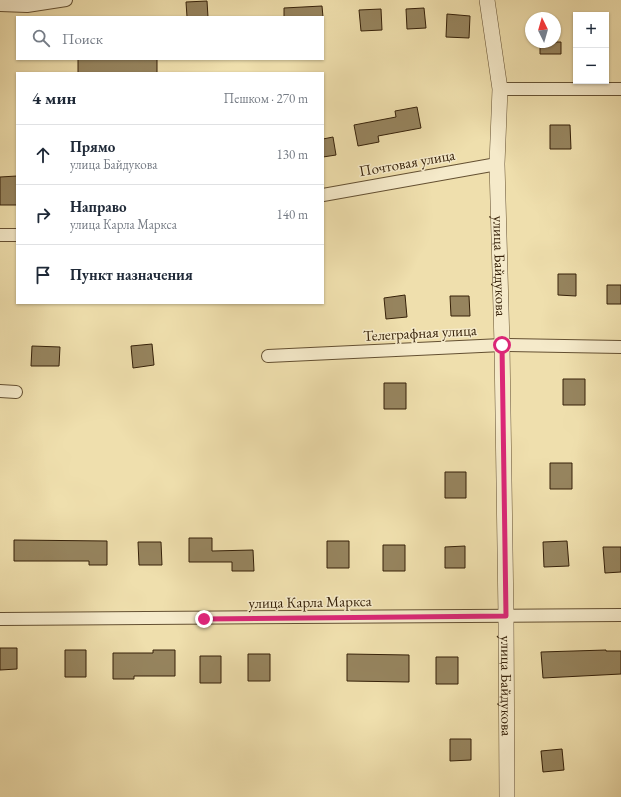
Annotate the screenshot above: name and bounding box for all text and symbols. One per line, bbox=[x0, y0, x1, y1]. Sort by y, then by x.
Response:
north arrow bbox=[525, 12, 561, 48]
map controls bbox=[573, 12, 609, 84]
button: + bbox=[573, 12, 609, 48]
search box bbox=[16, 16, 324, 60]
icon: search bbox=[30, 27, 52, 49]
text: Поиск bbox=[62, 29, 103, 48]
button: − bbox=[573, 48, 609, 84]
text: 4 мин bbox=[32, 87, 76, 109]
text: Пешком · 270 m bbox=[224, 90, 308, 107]
text: Прямо bbox=[70, 137, 115, 156]
icon: ahead bbox=[32, 144, 54, 166]
street label: Почтовая улица bbox=[357, 145, 456, 180]
text: 130 m bbox=[277, 146, 308, 163]
text: улица Байдукова bbox=[70, 156, 157, 173]
text: Направо bbox=[70, 197, 127, 216]
icon: right bbox=[32, 204, 54, 226]
text: 140 m bbox=[277, 206, 308, 223]
street label: улица Байдукова bbox=[489, 215, 511, 317]
text: улица Карла Маркса bbox=[70, 216, 177, 233]
icon: arrive bbox=[32, 264, 54, 286]
text: Пункт назначения bbox=[70, 265, 193, 284]
street label: Телеграфная улица bbox=[363, 320, 477, 345]
route start bbox=[493, 336, 511, 354]
street label: улица Карла Маркса bbox=[248, 591, 372, 612]
route end bbox=[195, 610, 213, 628]
street label: улица Байдукова bbox=[497, 635, 517, 736]

